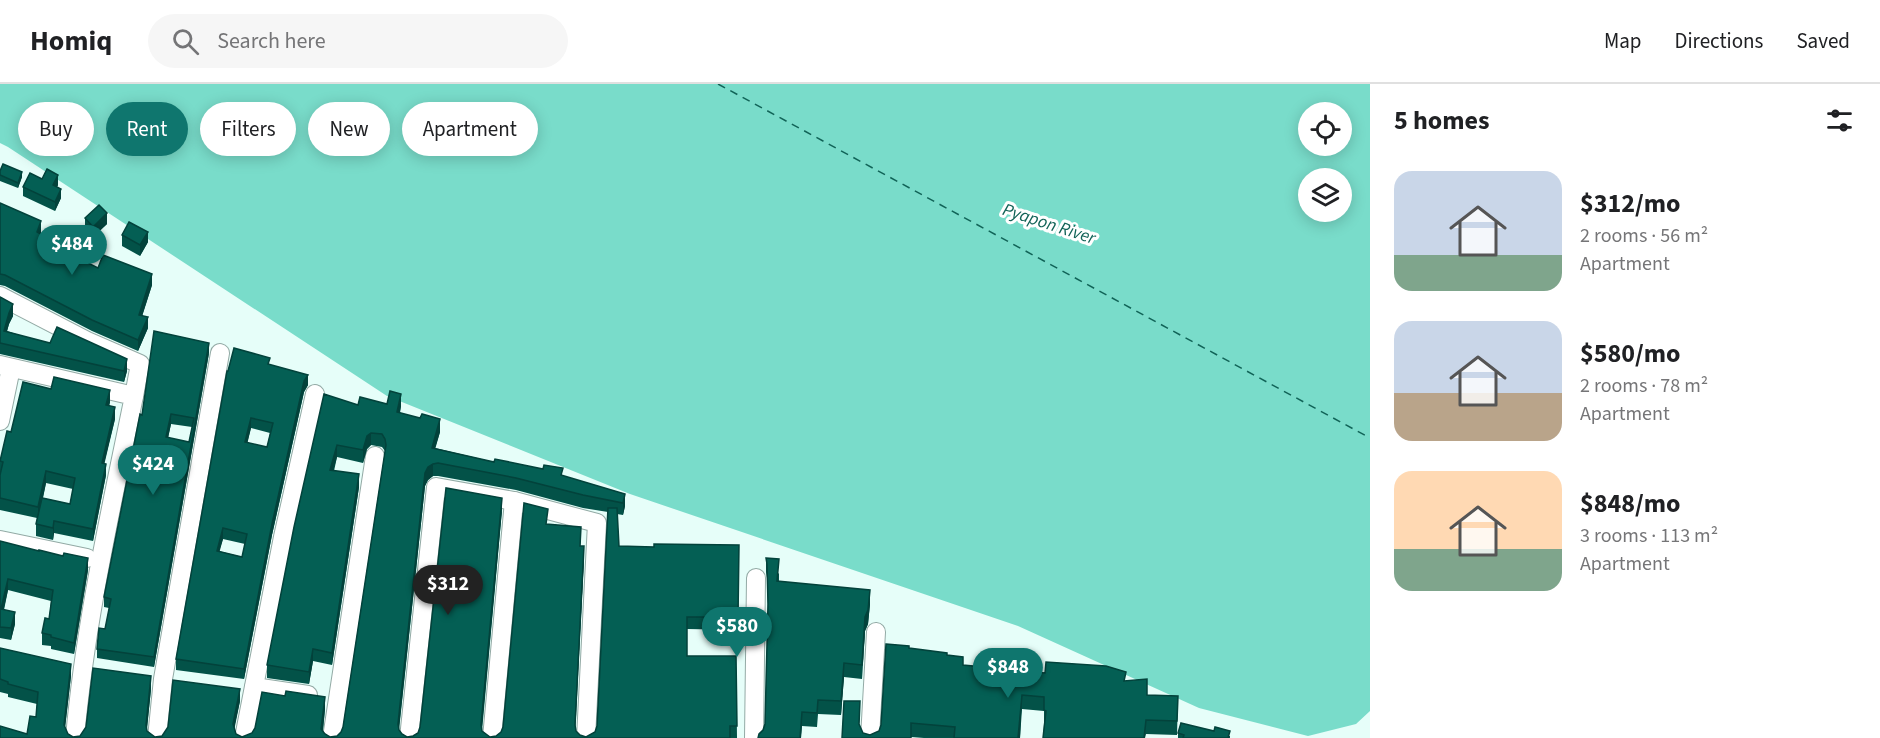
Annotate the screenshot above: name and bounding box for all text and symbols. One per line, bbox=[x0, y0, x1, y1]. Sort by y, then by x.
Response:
search box bbox=[148, 14, 568, 68]
text: Homiq bbox=[30, 21, 112, 61]
icon: search bbox=[169, 25, 202, 58]
text: Search here bbox=[217, 25, 326, 57]
text: Map bbox=[1604, 26, 1642, 56]
text: Directions bbox=[1675, 26, 1763, 56]
text: Saved bbox=[1796, 26, 1850, 56]
chip: Buy bbox=[18, 102, 94, 156]
chip: Rent bbox=[106, 102, 188, 156]
chip: Filters bbox=[200, 102, 296, 156]
chip: New bbox=[308, 102, 390, 156]
chip: Apartment bbox=[402, 102, 538, 156]
map controls bbox=[1298, 102, 1352, 222]
button: locate bbox=[1298, 102, 1352, 156]
text: 5 homes bbox=[1394, 102, 1489, 139]
icon: filters bbox=[1823, 104, 1856, 137]
button: layers bbox=[1298, 168, 1352, 222]
text: $312/mo bbox=[1580, 185, 1680, 222]
icon: home bbox=[1442, 195, 1514, 267]
water label: Pyapon River bbox=[999, 197, 1100, 251]
text: 2 rooms · 56 m² bbox=[1580, 222, 1708, 250]
pin: $484 bbox=[36, 225, 108, 276]
text: $484 bbox=[51, 230, 93, 258]
text: Apartment bbox=[1580, 250, 1670, 278]
text: $580/mo bbox=[1580, 335, 1680, 372]
icon: home bbox=[1442, 345, 1514, 417]
text: 2 rooms · 78 m² bbox=[1580, 372, 1708, 400]
text: Apartment bbox=[1580, 400, 1670, 428]
pin: $424 bbox=[117, 445, 189, 496]
text: $424 bbox=[132, 450, 174, 478]
text: $848/mo bbox=[1580, 485, 1680, 522]
icon: home bbox=[1442, 495, 1514, 567]
text: 3 rooms · 113 m² bbox=[1580, 522, 1718, 550]
text: Apartment bbox=[1580, 550, 1670, 578]
pin: $312 bbox=[412, 565, 484, 616]
text: $312 bbox=[427, 570, 469, 598]
pin: $580 bbox=[701, 607, 773, 658]
text: $580 bbox=[716, 612, 758, 640]
pin: $848 bbox=[972, 648, 1044, 699]
text: $848 bbox=[987, 653, 1029, 681]

